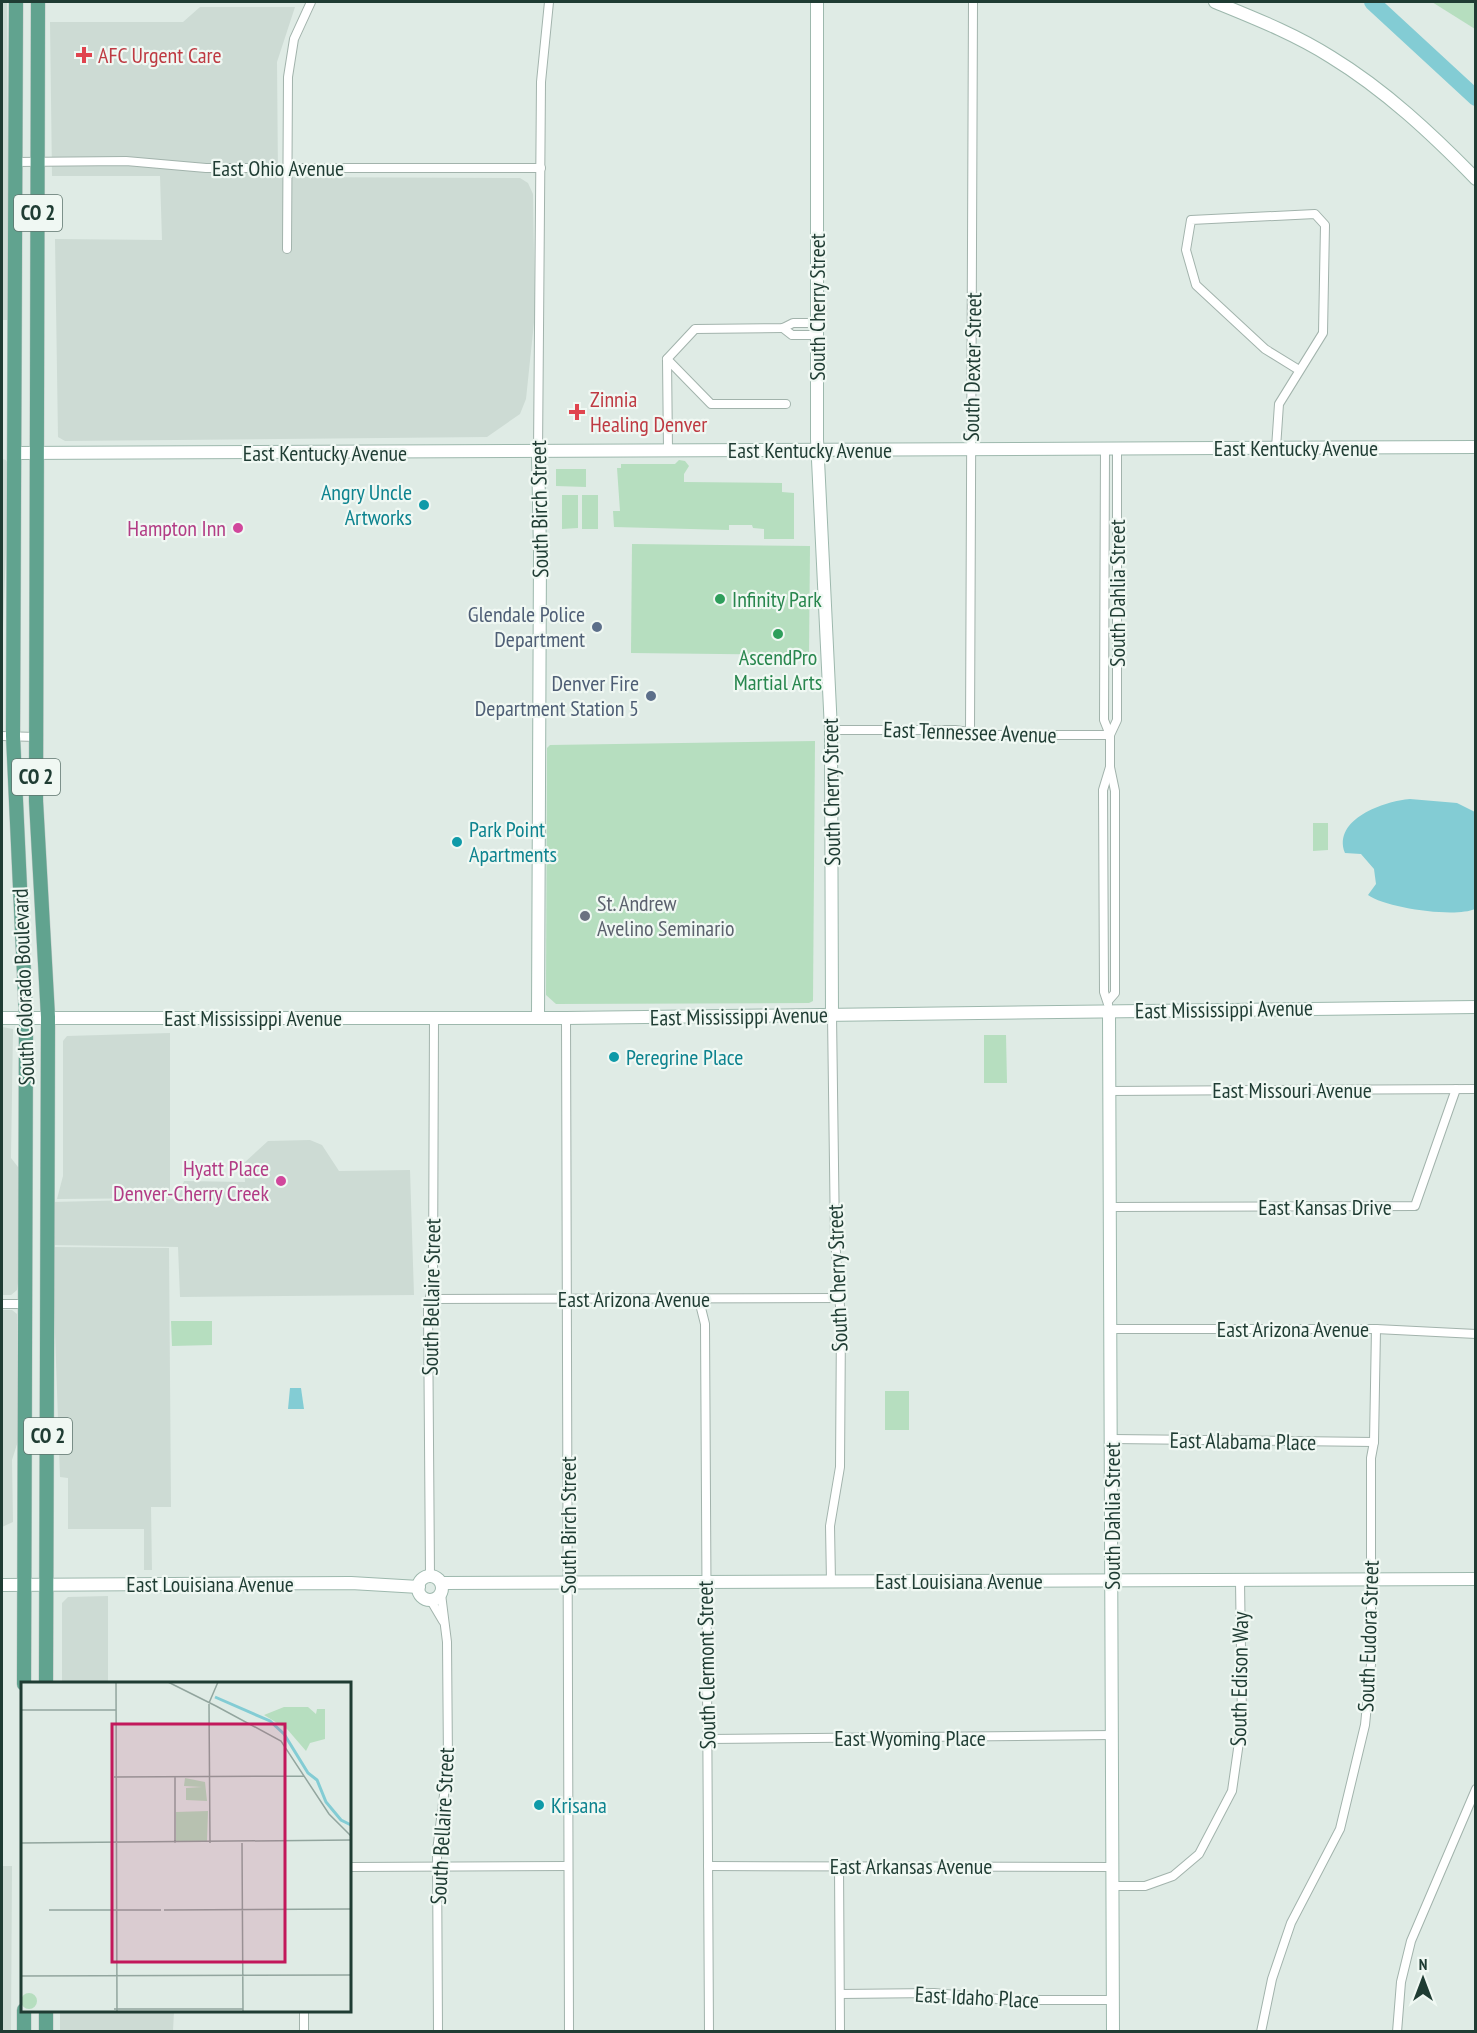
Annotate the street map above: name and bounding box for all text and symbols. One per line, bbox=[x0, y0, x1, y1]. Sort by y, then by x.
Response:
place label: AFC Urgent Care bbox=[98, 41, 222, 69]
marker: AFC Urgent Care bbox=[75, 46, 93, 64]
street label: East Ohio Avenue bbox=[212, 154, 344, 182]
road number: CO 2 bbox=[14, 195, 62, 231]
street label: South Cherry Street bbox=[803, 233, 831, 381]
street label: South Dexter Street bbox=[957, 292, 987, 442]
place label: Zinnia Healing Denver bbox=[590, 385, 707, 438]
marker: Zinnia Healing Denver bbox=[568, 403, 586, 421]
street label: East Kentucky Avenue bbox=[1214, 434, 1378, 462]
street label: East Kentucky Avenue bbox=[728, 436, 892, 464]
street label: East Kentucky Avenue bbox=[243, 439, 407, 467]
street label: South Birch Street bbox=[524, 440, 554, 578]
place label: Angry Uncle Artworks bbox=[321, 478, 412, 531]
marker: Angry Uncle Artworks bbox=[417, 498, 431, 512]
place label: Hampton Inn bbox=[127, 514, 226, 542]
street label: South Dahlia Street bbox=[1103, 519, 1131, 667]
marker: Hampton Inn bbox=[231, 521, 245, 535]
place label: Infinity Park bbox=[732, 585, 822, 613]
marker: Infinity Park bbox=[713, 592, 727, 606]
place label: Glendale Police Department bbox=[468, 600, 585, 653]
marker: Glendale Police Department bbox=[590, 620, 604, 634]
marker: AscendPro Martial Arts bbox=[771, 627, 785, 641]
place label: AscendPro Martial Arts bbox=[734, 643, 822, 696]
place label: Denver Fire Department Station 5 bbox=[475, 669, 639, 722]
marker: Denver Fire Department Station 5 bbox=[644, 689, 658, 703]
street label: East Tennessee Avenue bbox=[883, 715, 1057, 749]
street label: South Cherry Street bbox=[816, 718, 846, 866]
road number: CO 2 bbox=[12, 759, 60, 795]
place label: Park Point Apartments bbox=[469, 815, 557, 868]
marker: Park Point Apartments bbox=[450, 835, 464, 849]
street label: South Colorado Boulevard bbox=[6, 888, 40, 1086]
place label: St. Andrew Avelino Seminario bbox=[597, 889, 734, 942]
marker: St. Andrew Avelino Seminario bbox=[578, 909, 592, 923]
street label: East Mississippi Avenue bbox=[1135, 993, 1313, 1025]
street label: East Mississippi Avenue bbox=[650, 1000, 828, 1032]
street label: East Mississippi Avenue bbox=[164, 1004, 342, 1032]
place label: Peregrine Place bbox=[626, 1043, 743, 1071]
marker: Peregrine Place bbox=[607, 1050, 621, 1064]
street label: East Missouri Avenue bbox=[1212, 1076, 1372, 1104]
place label: Hyatt Place Denver-Cherry Creek bbox=[113, 1154, 269, 1207]
marker: Hyatt Place Denver-Cherry Creek bbox=[274, 1174, 288, 1188]
street label: East Kansas Drive bbox=[1258, 1193, 1392, 1221]
street label: South Cherry Street bbox=[820, 1204, 854, 1352]
street label: South Bellaire Street bbox=[416, 1218, 446, 1376]
street label: East Arizona Avenue bbox=[558, 1285, 710, 1313]
street label: East Arizona Avenue bbox=[1217, 1315, 1369, 1343]
road number: CO 2 bbox=[24, 1418, 72, 1454]
street label: East Alabama Place bbox=[1169, 1426, 1317, 1456]
street label: South Dahlia Street bbox=[1098, 1442, 1126, 1590]
street label: South Birch Street bbox=[554, 1456, 582, 1594]
street label: South Eudora Street bbox=[1351, 1560, 1385, 1712]
street label: East Louisiana Avenue bbox=[875, 1567, 1043, 1595]
street label: East Louisiana Avenue bbox=[126, 1570, 294, 1598]
street label: South Clermont Street bbox=[691, 1580, 721, 1750]
street label: South Edison Way bbox=[1224, 1611, 1254, 1747]
inset map bbox=[21, 1682, 351, 2012]
street label: East Wyoming Place bbox=[834, 1724, 986, 1752]
street label: South Bellaire Street bbox=[424, 1747, 460, 1905]
place label: Krisana bbox=[551, 1791, 607, 1819]
marker: Krisana bbox=[532, 1798, 546, 1812]
street label: East Arkansas Avenue bbox=[830, 1852, 992, 1880]
north arrow bbox=[1393, 1949, 1453, 2009]
text: N bbox=[1419, 1954, 1427, 1974]
street label: East Idaho Place bbox=[914, 1980, 1040, 2014]

